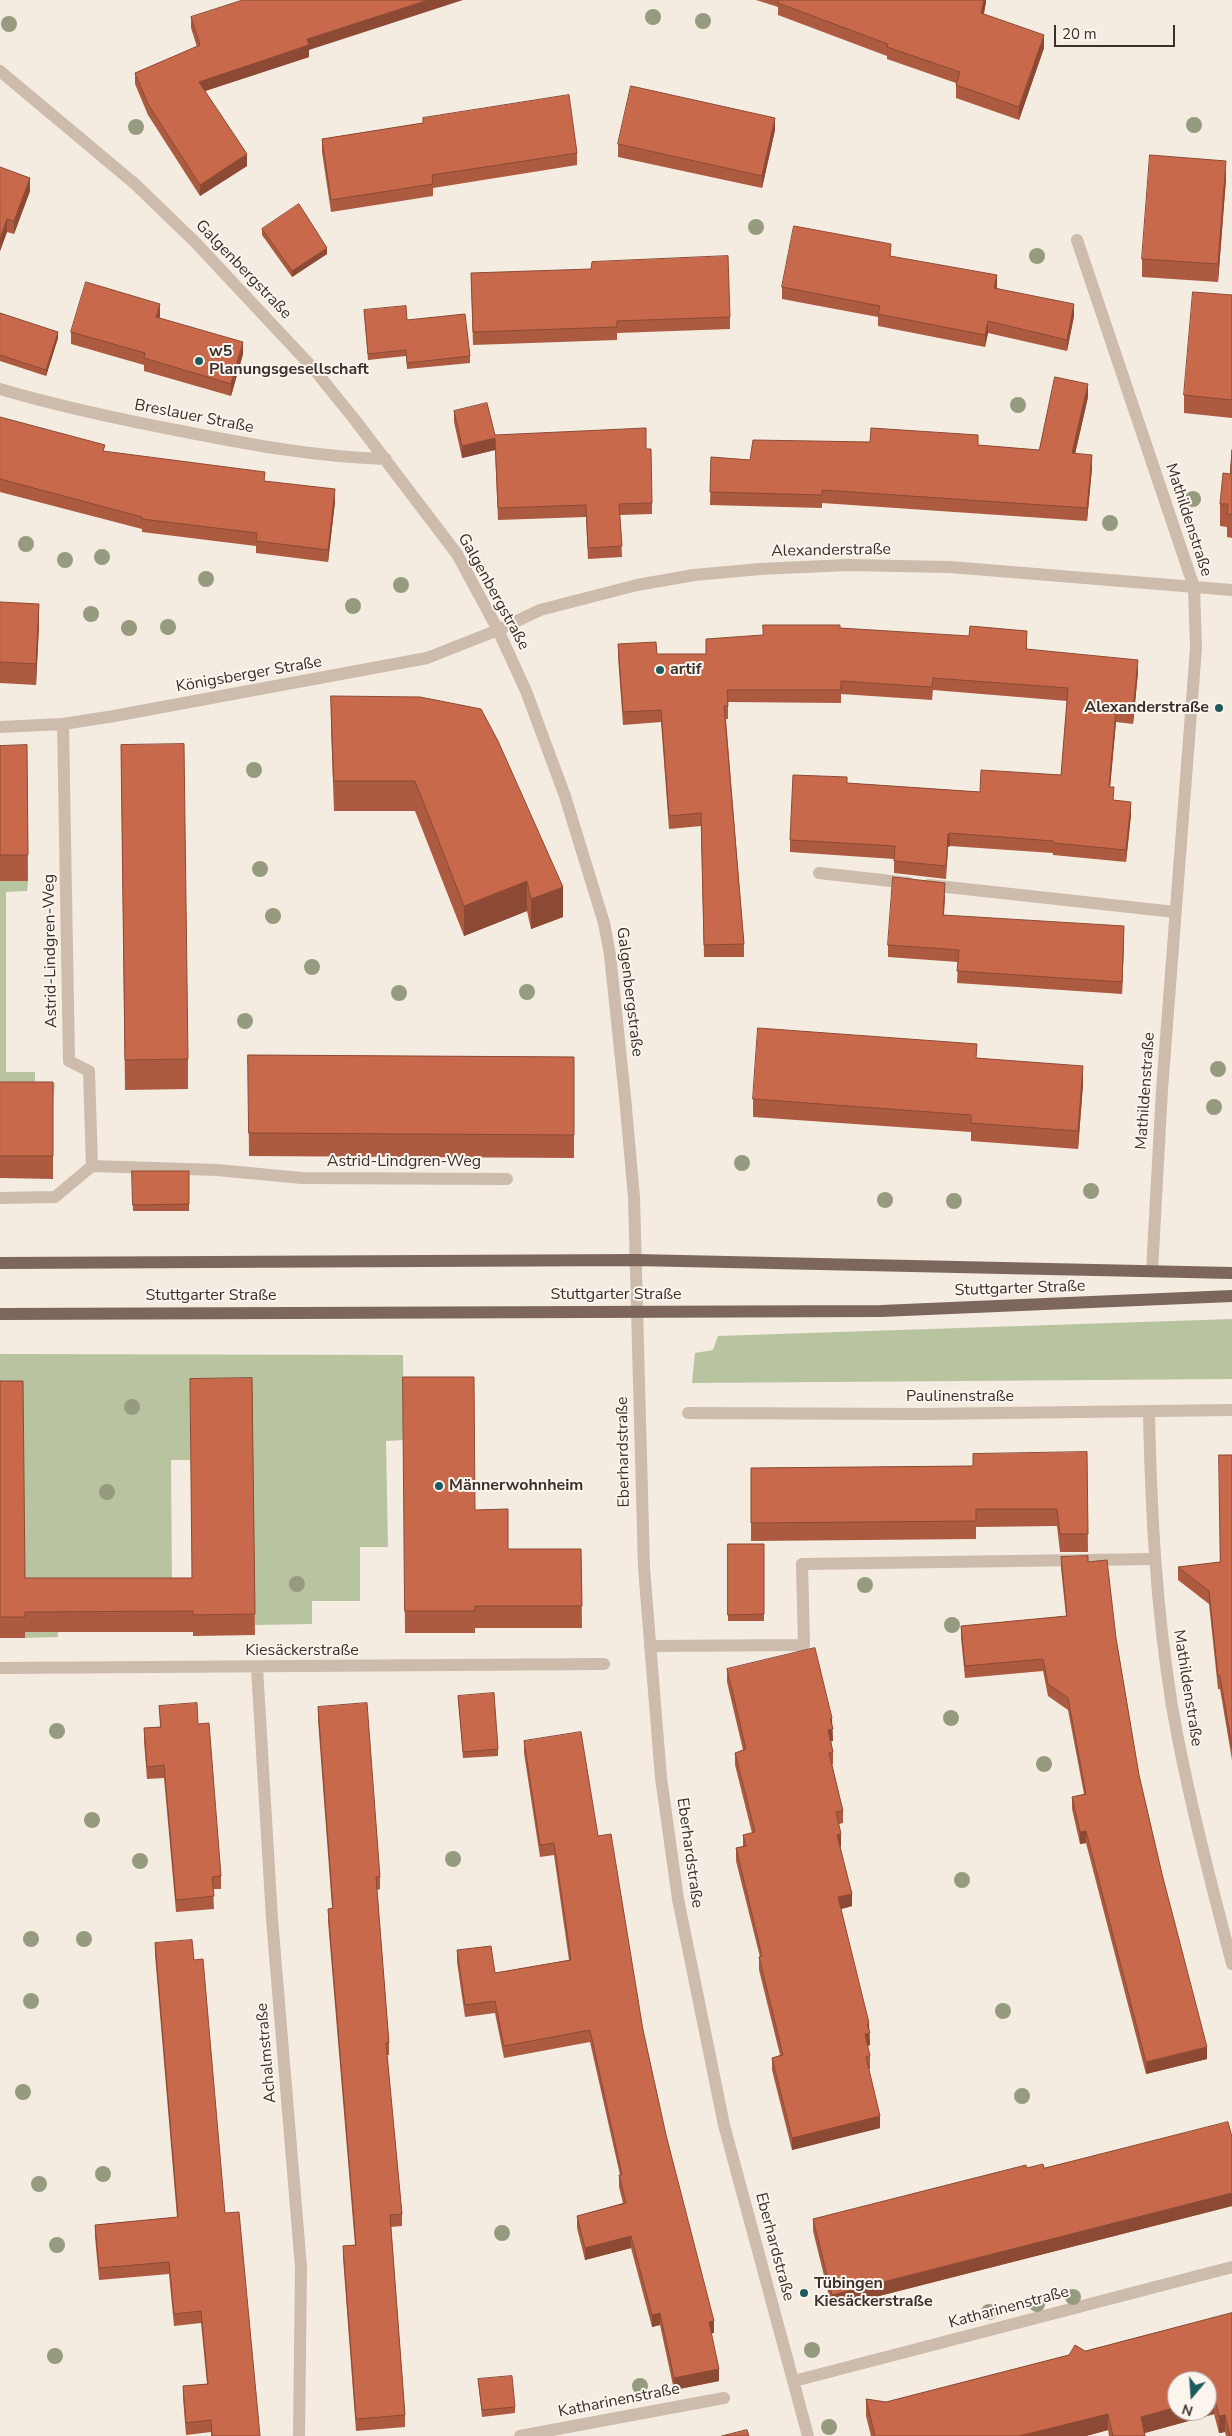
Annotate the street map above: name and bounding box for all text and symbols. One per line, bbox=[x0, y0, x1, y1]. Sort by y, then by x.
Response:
scale bar bbox=[1057, 15, 1178, 47]
text: 20 m bbox=[1062, 24, 1097, 44]
street label: Galgenbergstraße bbox=[191, 216, 295, 324]
place label: w5 Planungsgesellschaft bbox=[209, 342, 369, 380]
marker: w5 Planungsgesellschaft bbox=[193, 355, 205, 367]
street label: Breslauer Straße bbox=[133, 396, 255, 438]
street label: Mathildenstraße bbox=[1161, 461, 1215, 579]
street label: Galgenbergstraße bbox=[453, 530, 533, 654]
street label: Alexanderstraße bbox=[771, 540, 891, 562]
street label: Königsberger Straße bbox=[175, 653, 323, 697]
place label: artif bbox=[670, 660, 702, 680]
marker: artif bbox=[654, 664, 666, 676]
place label: Alexanderstraße bbox=[1084, 698, 1209, 718]
marker: Alexanderstraße bbox=[1213, 702, 1225, 714]
street label: Astrid-Lindgren-Weg bbox=[40, 874, 62, 1028]
street label: Galgenbergstraße bbox=[612, 926, 646, 1058]
street label: Mathildenstraße bbox=[1132, 1032, 1160, 1150]
street label: Astrid-Lindgren-Weg bbox=[327, 1152, 481, 1172]
street label: Stuttgarter Straße bbox=[954, 1277, 1086, 1301]
street label: Stuttgarter Straße bbox=[550, 1285, 682, 1305]
street label: Stuttgarter Straße bbox=[145, 1286, 277, 1306]
street label: Paulinenstraße bbox=[906, 1387, 1014, 1407]
street label: Eberhardstraße bbox=[613, 1396, 635, 1508]
place label: Männerwohnheim bbox=[449, 1476, 583, 1496]
marker: Männerwohnheim bbox=[433, 1480, 445, 1492]
street label: Mathildenstraße bbox=[1168, 1628, 1206, 1748]
street label: Kiesäckerstraße bbox=[245, 1641, 359, 1661]
street label: Eberhardstraße bbox=[672, 1797, 706, 1909]
street label: Achalmstraße bbox=[253, 2002, 281, 2104]
street label: Eberhardstraße bbox=[750, 2191, 798, 2303]
place label: Tübingen Kiesäckerstraße bbox=[814, 2274, 933, 2312]
street label: Katharinenstraße bbox=[947, 2283, 1071, 2333]
marker: Tübingen Kiesäckerstraße bbox=[798, 2287, 810, 2299]
north arrow bbox=[1167, 2371, 1217, 2421]
street label: Katharinenstraße bbox=[557, 2380, 681, 2422]
text: N bbox=[1180, 2399, 1195, 2420]

